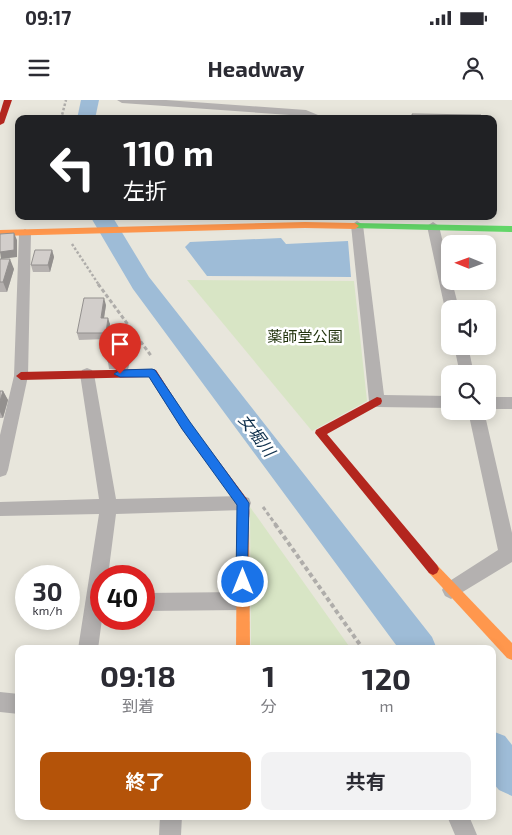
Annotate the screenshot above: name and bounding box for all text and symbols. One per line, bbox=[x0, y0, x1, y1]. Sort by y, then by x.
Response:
text: 09:17 bbox=[25, 6, 71, 29]
icon: menu bbox=[25, 54, 53, 82]
icon: person bbox=[459, 54, 487, 82]
text: Headway bbox=[208, 55, 304, 81]
text: 110 m bbox=[123, 131, 214, 173]
icon: left bbox=[40, 135, 105, 200]
text: 左折 bbox=[123, 177, 167, 203]
north arrow bbox=[441, 235, 496, 290]
map controls bbox=[441, 235, 496, 420]
button: sound bbox=[441, 300, 496, 355]
pin bbox=[99, 323, 141, 374]
park label: 薬師堂公園 bbox=[267, 327, 343, 345]
icon: arrive bbox=[106, 330, 134, 358]
button: search bbox=[441, 365, 496, 420]
water label: 女堀川 bbox=[235, 410, 281, 461]
position arrow bbox=[216, 555, 268, 607]
speed limit sign: 40 bbox=[90, 565, 155, 630]
text: 30 bbox=[33, 576, 62, 606]
text: km/h bbox=[33, 603, 62, 617]
text: 09:18 bbox=[100, 657, 176, 693]
text: 1 bbox=[262, 657, 275, 693]
text: 120 bbox=[362, 660, 411, 696]
text: 到着 bbox=[122, 696, 154, 715]
text: 分 bbox=[261, 696, 277, 715]
text: m bbox=[379, 696, 393, 715]
button: 終了 bbox=[40, 752, 251, 810]
button: 共有 bbox=[261, 752, 471, 810]

